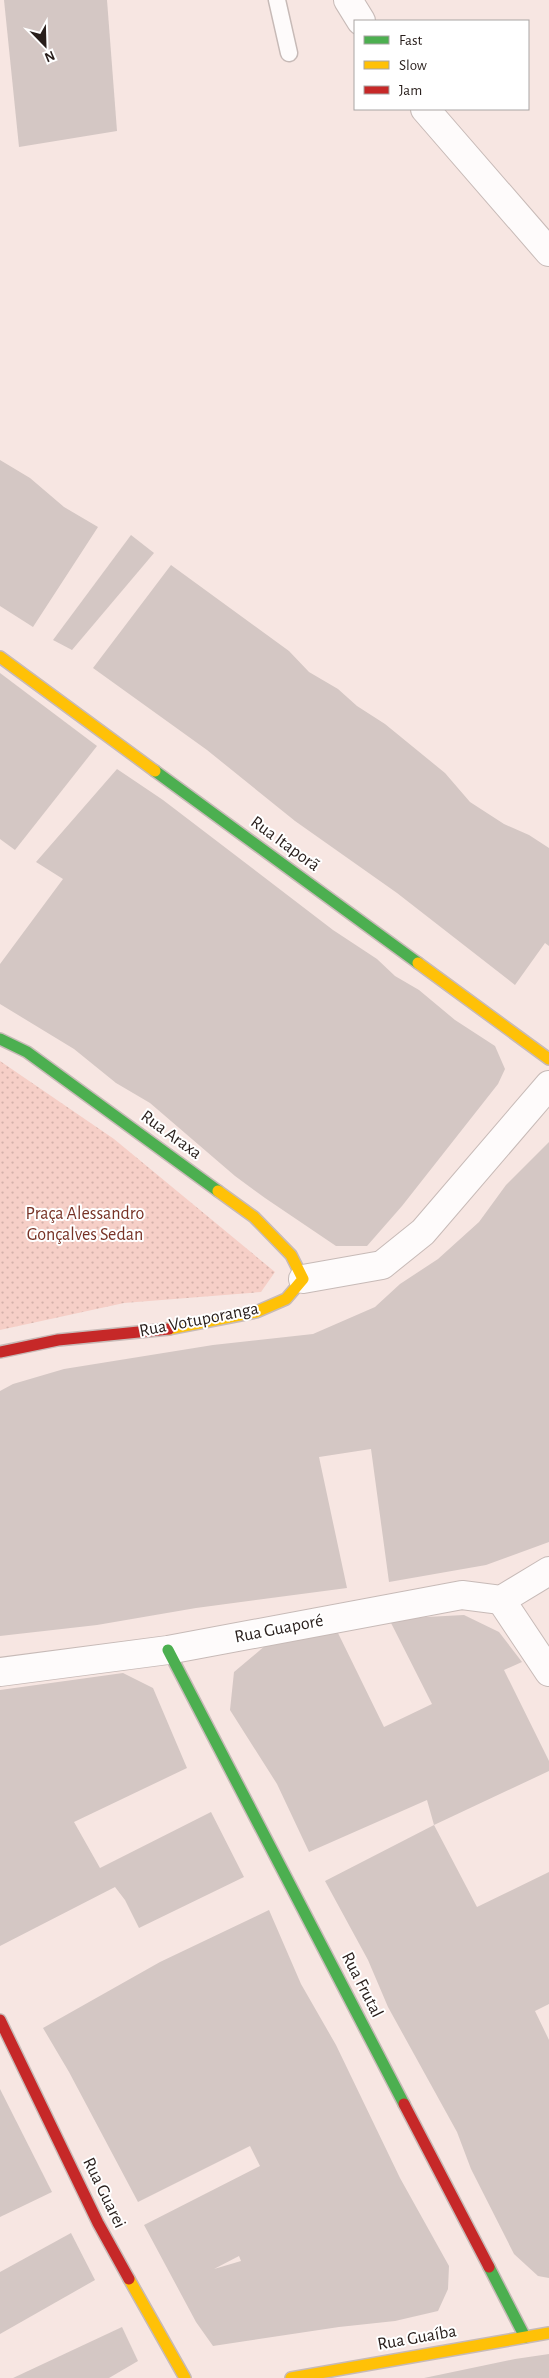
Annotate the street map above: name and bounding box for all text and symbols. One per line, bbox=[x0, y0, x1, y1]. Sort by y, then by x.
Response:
north arrow bbox=[20, 20, 70, 70]
legend bbox=[354, 20, 529, 110]
text: Fast bbox=[399, 33, 423, 48]
text: N bbox=[42, 48, 57, 64]
text: Slow bbox=[399, 58, 427, 73]
text: Jam bbox=[399, 83, 422, 98]
street label: Rua Itaporã bbox=[247, 813, 323, 875]
street label: Rua Araxa bbox=[137, 1107, 205, 1163]
park label: Praça Alessandro Gonçalves Sedan bbox=[26, 1205, 145, 1244]
street label: Rua Votuporanga bbox=[138, 1300, 260, 1340]
street label: Rua Guaporé bbox=[233, 1612, 325, 1646]
street label: Rua Frutal bbox=[338, 1949, 386, 2021]
street label: Rua Guarei bbox=[79, 2155, 129, 2231]
street label: Rua Guaíba bbox=[376, 2322, 458, 2354]

